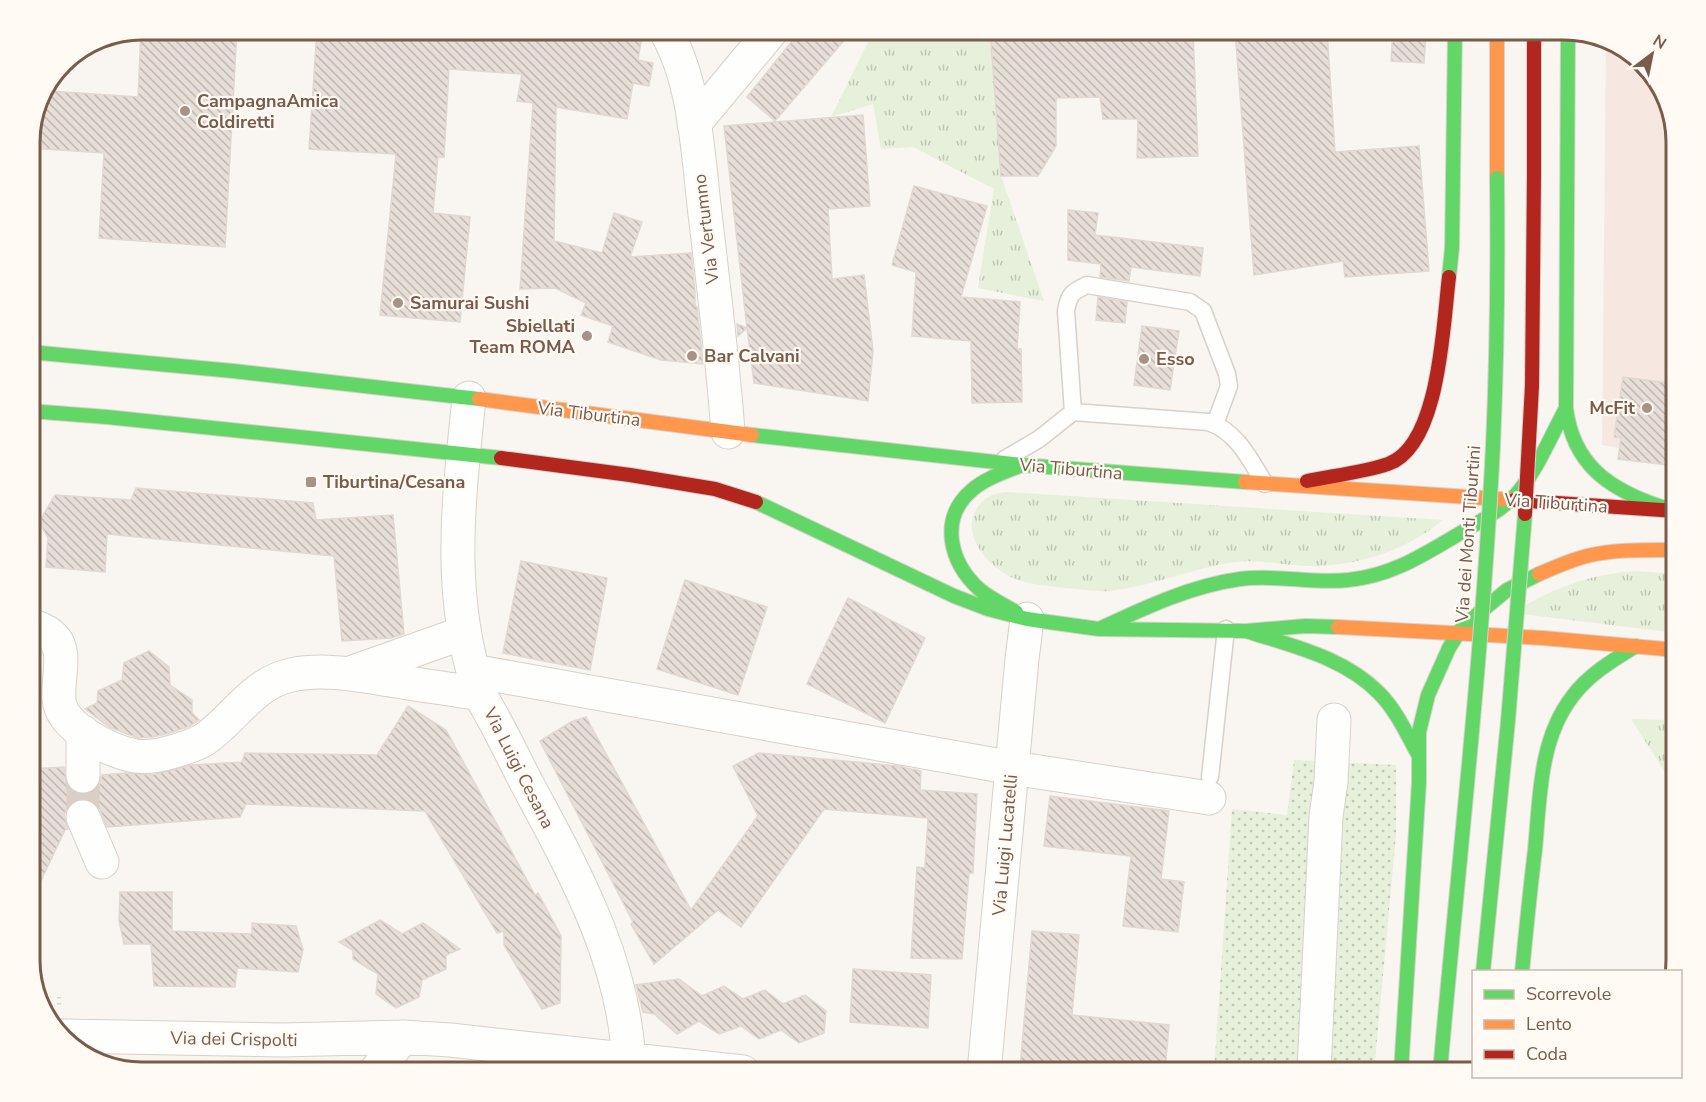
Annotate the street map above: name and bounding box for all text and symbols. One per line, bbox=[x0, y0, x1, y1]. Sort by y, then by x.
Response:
north arrow bbox=[1622, 24, 1682, 84]
text: N bbox=[1649, 30, 1670, 55]
place label: CampagnaAmica Coldiretti bbox=[197, 89, 338, 134]
marker: CampagnaAmica Coldiretti bbox=[178, 104, 192, 118]
street label: Via Vertumno bbox=[687, 173, 725, 286]
place label: Samurai Sushi bbox=[410, 291, 529, 315]
marker: Samurai Sushi bbox=[391, 296, 405, 310]
place label: Sbiellati Team ROMA bbox=[470, 314, 576, 359]
marker: Sbiellati Team ROMA bbox=[580, 329, 594, 343]
place label: Bar Calvani bbox=[704, 344, 800, 368]
place label: Esso bbox=[1156, 347, 1195, 371]
marker: Bar Calvani bbox=[685, 349, 699, 363]
marker: Esso bbox=[1137, 352, 1151, 366]
street label: Via Tiburtina bbox=[535, 396, 642, 432]
place label: McFit bbox=[1589, 396, 1635, 420]
marker: McFit bbox=[1640, 401, 1654, 415]
street label: Via dei Monti Tiburtini bbox=[1450, 445, 1486, 624]
street label: Via Tiburtina bbox=[1017, 452, 1124, 485]
place label: Tiburtina/Cesana bbox=[323, 470, 465, 494]
marker: Tiburtina/Cesana bbox=[304, 475, 318, 489]
street label: Via Tiburtina bbox=[1503, 487, 1608, 519]
street label: Via Luigi Cesana bbox=[478, 702, 560, 833]
street label: Via Luigi Lucatelli bbox=[987, 773, 1023, 918]
legend bbox=[1472, 970, 1682, 1078]
text: Scorrevole bbox=[1526, 982, 1611, 1006]
text: Lento bbox=[1526, 1012, 1572, 1036]
street label: Via dei Crispolti bbox=[169, 1026, 298, 1052]
text: Coda bbox=[1526, 1042, 1568, 1066]

